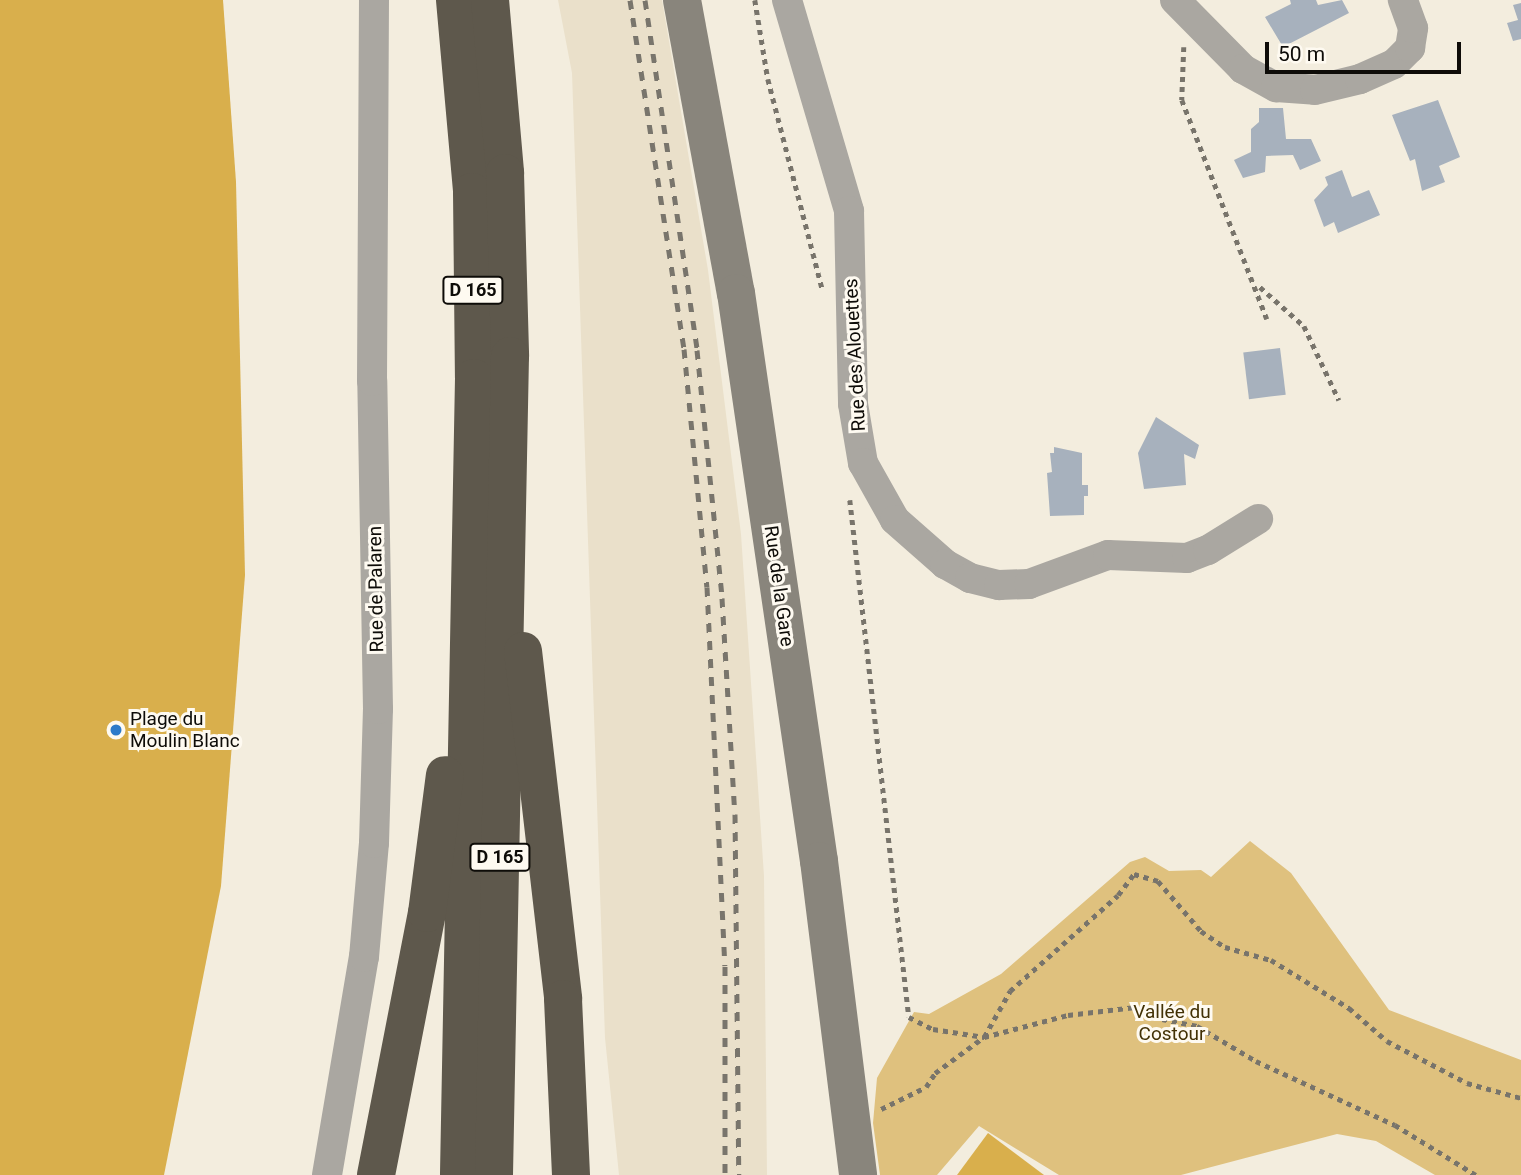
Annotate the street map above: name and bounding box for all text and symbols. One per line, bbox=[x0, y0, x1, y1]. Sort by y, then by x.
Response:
scale bar bbox=[1269, 28, 1465, 72]
text: 50 m bbox=[1278, 42, 1325, 66]
road number: D 165 bbox=[442, 276, 504, 304]
street label: Rue des Alouettes bbox=[840, 278, 870, 432]
street label: Rue de la Gare bbox=[759, 524, 799, 648]
street label: Rue de Palaren bbox=[363, 526, 389, 652]
place label: Plage du Moulin Blanc bbox=[130, 708, 240, 752]
marker: Plage du Moulin Blanc bbox=[108, 722, 124, 738]
road number: D 165 bbox=[468, 842, 532, 872]
park label: Vallée du Costour bbox=[1133, 1001, 1211, 1045]

